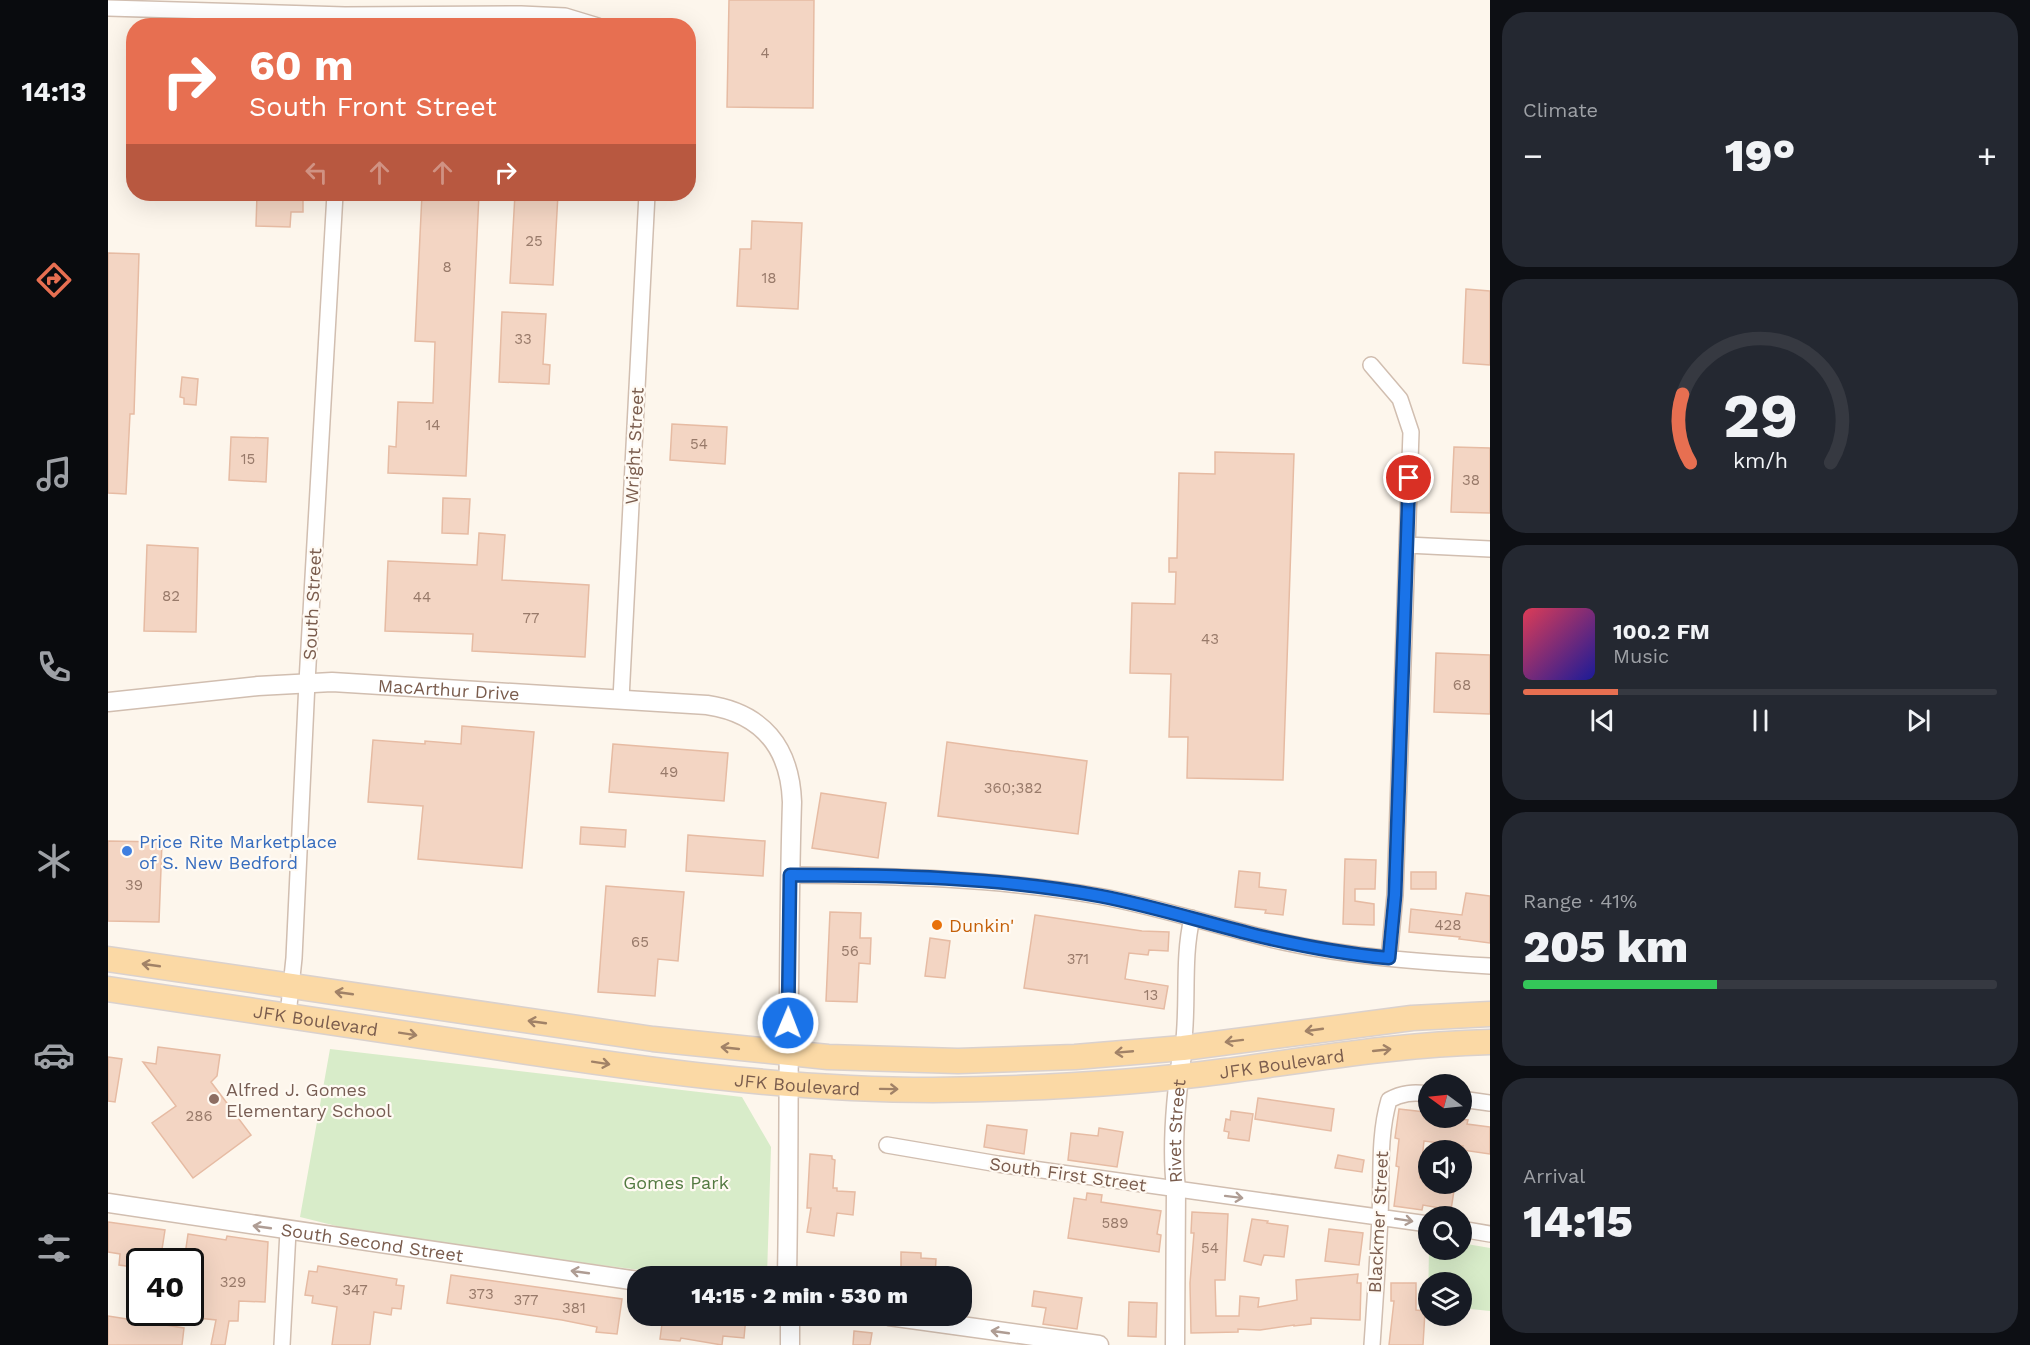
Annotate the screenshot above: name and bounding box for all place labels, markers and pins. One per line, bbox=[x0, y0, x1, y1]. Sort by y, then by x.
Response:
pin bbox=[1383, 452, 1434, 503]
place label: Price Rite Marketplace of S. New Bedford bbox=[139, 831, 337, 873]
marker: Price Rite Marketplace of S. New Bedford bbox=[120, 844, 134, 858]
place label: Dunkin' bbox=[949, 915, 1014, 936]
marker: Dunkin' bbox=[930, 918, 944, 932]
place label: Alfred J. Gomes Elementary School bbox=[226, 1079, 392, 1121]
marker: Alfred J. Gomes Elementary School bbox=[207, 1092, 221, 1106]

